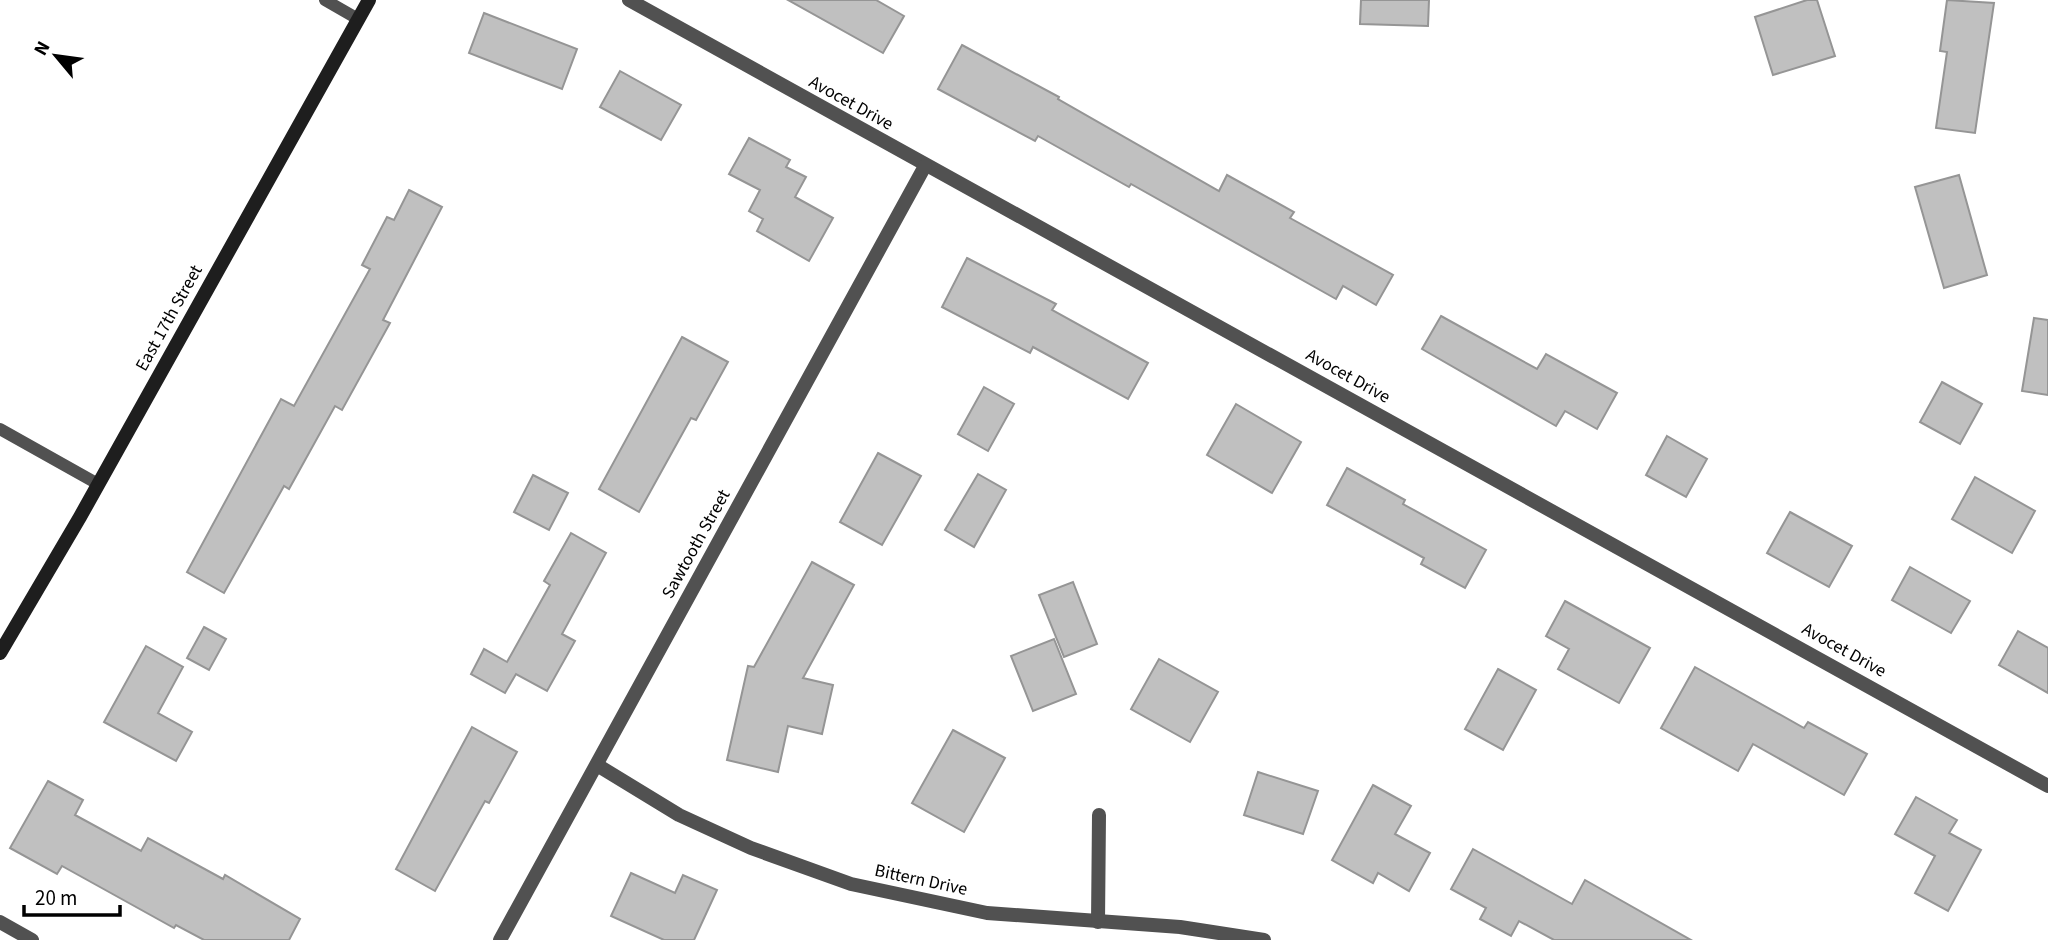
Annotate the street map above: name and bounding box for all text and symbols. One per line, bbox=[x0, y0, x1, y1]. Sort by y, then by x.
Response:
north arrow bbox=[21, 21, 91, 91]
text: N bbox=[28, 36, 57, 61]
street label: Avocet Drive bbox=[804, 70, 898, 137]
street label: East 17th Street bbox=[129, 260, 209, 376]
street label: Avocet Drive bbox=[1301, 343, 1395, 410]
street label: Sawtooth Street bbox=[656, 485, 736, 603]
street label: Avocet Drive bbox=[1797, 617, 1891, 684]
street label: Bittern Drive bbox=[872, 858, 970, 902]
scale bar bbox=[24, 874, 121, 918]
text: 20 m bbox=[35, 883, 77, 913]

